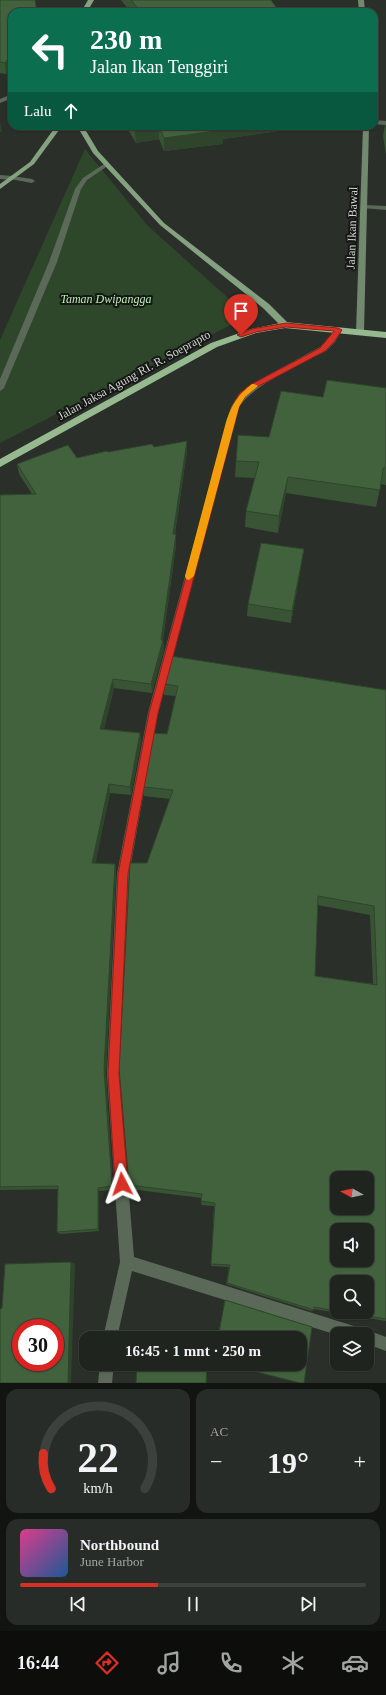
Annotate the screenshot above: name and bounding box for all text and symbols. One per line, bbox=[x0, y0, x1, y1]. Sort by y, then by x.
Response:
icon: left bbox=[24, 24, 76, 76]
text: 230 m bbox=[90, 24, 162, 55]
text: Jalan Ikan Tenggiri bbox=[90, 57, 228, 77]
icon: ahead bbox=[60, 100, 82, 122]
text: Lalu bbox=[24, 103, 52, 119]
street label: Jalan Ikan Bawal bbox=[344, 186, 360, 270]
park label: Taman Dwipangga bbox=[60, 292, 152, 306]
pin bbox=[224, 294, 258, 335]
icon: arrive bbox=[230, 300, 252, 322]
street label: Jalan Jaksa Agung RI. R. Soeprapto bbox=[55, 327, 213, 423]
position arrow bbox=[101, 1163, 143, 1205]
north arrow bbox=[330, 1171, 374, 1215]
map controls bbox=[330, 1171, 374, 1371]
button: sound bbox=[330, 1223, 374, 1267]
button: search bbox=[330, 1275, 374, 1319]
speed limit sign: 30 bbox=[12, 1319, 64, 1371]
button: layers bbox=[330, 1327, 374, 1371]
text: 16:45 · 1 mnt · 250 m bbox=[125, 1343, 261, 1359]
text: AC bbox=[210, 1424, 228, 1439]
text: 22 bbox=[77, 1435, 119, 1481]
text: 19° bbox=[267, 1446, 309, 1479]
text: − bbox=[210, 1449, 222, 1474]
text: + bbox=[354, 1449, 366, 1474]
text: km/h bbox=[83, 1480, 113, 1496]
text: Northbound bbox=[80, 1537, 159, 1553]
text: June Harbor bbox=[80, 1554, 144, 1569]
icon: previous bbox=[67, 1593, 89, 1615]
icon: pause bbox=[182, 1593, 204, 1615]
icon: next bbox=[297, 1593, 319, 1615]
icon: directions bbox=[93, 1649, 121, 1677]
icon: music bbox=[155, 1649, 183, 1677]
icon: phone bbox=[217, 1649, 245, 1677]
icon: climate bbox=[279, 1649, 307, 1677]
icon: car bbox=[341, 1649, 369, 1677]
text: 16:44 bbox=[17, 1653, 59, 1673]

